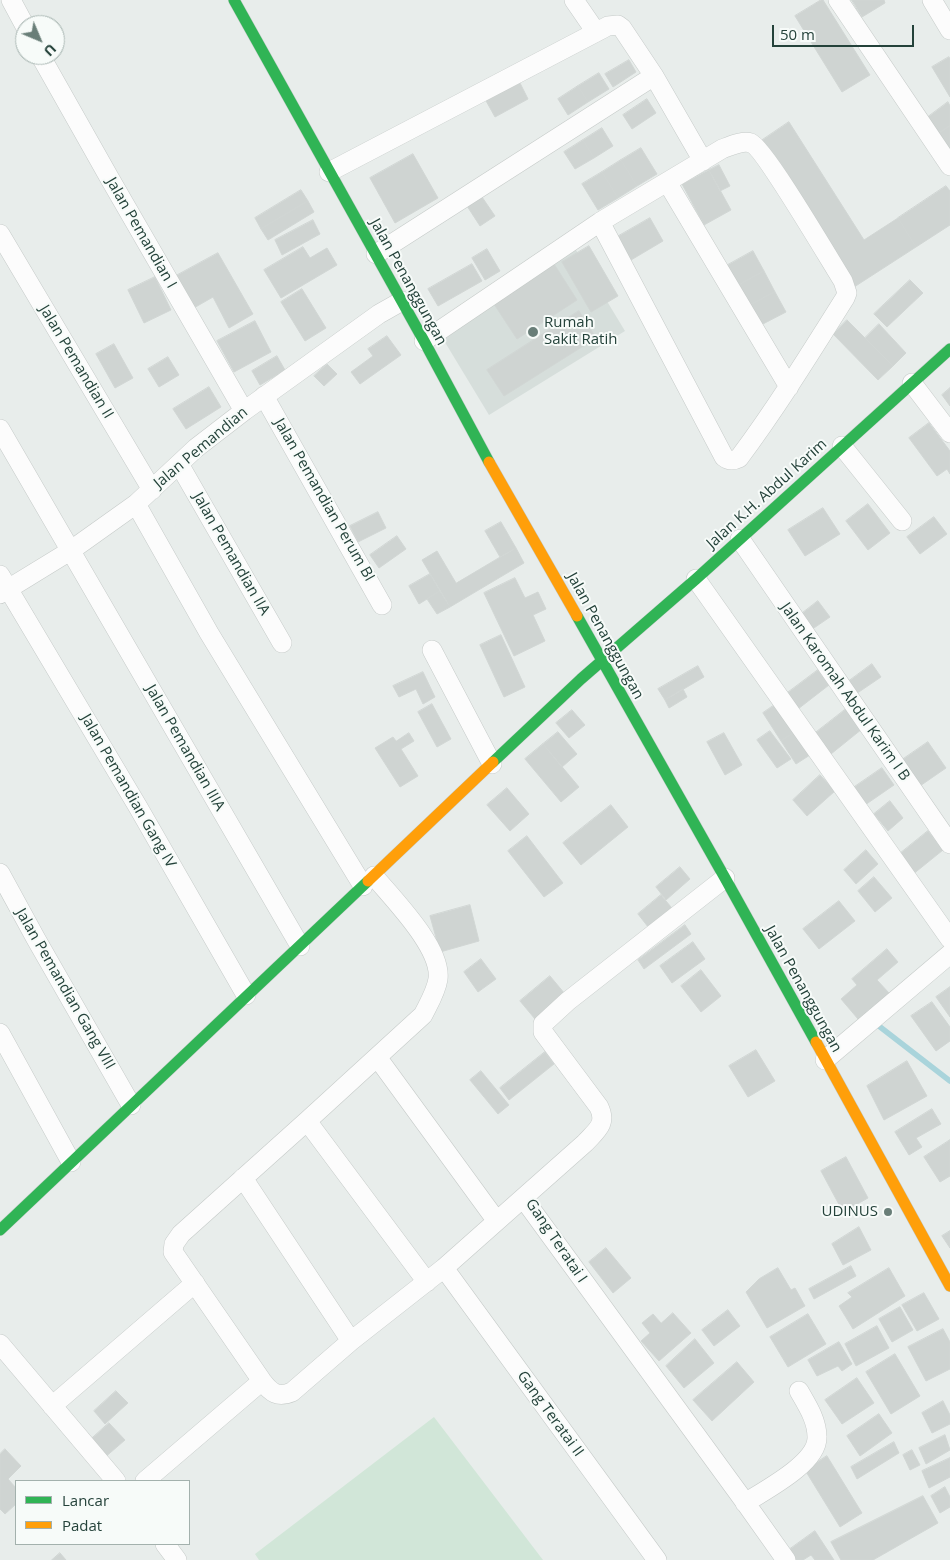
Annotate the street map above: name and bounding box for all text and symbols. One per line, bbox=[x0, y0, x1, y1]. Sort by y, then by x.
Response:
north arrow bbox=[15, 15, 65, 65]
scale bar bbox=[775, 15, 918, 47]
text: 50 m bbox=[780, 24, 815, 44]
text: U bbox=[40, 40, 61, 61]
street label: Jalan Pemandian I bbox=[102, 174, 180, 292]
street label: Jalan Penanggungan bbox=[366, 215, 450, 349]
street label: Jalan Pemandian II bbox=[35, 302, 117, 422]
place label: Rumah Sakit Ratih bbox=[544, 314, 617, 349]
marker: Rumah Sakit Ratih bbox=[526, 325, 540, 339]
street label: Jalan Pemandian bbox=[150, 404, 252, 492]
street label: Jalan Pemandian Perum BI bbox=[270, 415, 378, 585]
street label: Jalan K.H. Abdul Karim bbox=[703, 435, 831, 553]
street label: Jalan Pemandian IIA bbox=[189, 489, 273, 619]
street label: Jalan Penanggungan bbox=[563, 569, 647, 703]
street label: Jalan Karomah Abdul Karim I B bbox=[776, 599, 914, 785]
street label: Jalan Pemandian IIIA bbox=[141, 682, 229, 814]
street label: Jalan Pemandian Gang IV bbox=[77, 711, 179, 871]
street label: Jalan Pemandian Gang VIII bbox=[11, 905, 119, 1073]
street label: Jalan Penanggungan bbox=[761, 922, 845, 1056]
street label: Gang Teratai I bbox=[521, 1196, 591, 1286]
place label: UDINUS bbox=[822, 1203, 878, 1221]
marker: UDINUS bbox=[882, 1206, 894, 1218]
street label: Gang Teratai II bbox=[513, 1368, 587, 1460]
legend bbox=[15, 1480, 190, 1545]
text: Lancar bbox=[62, 1490, 109, 1510]
text: Padat bbox=[62, 1515, 102, 1535]

